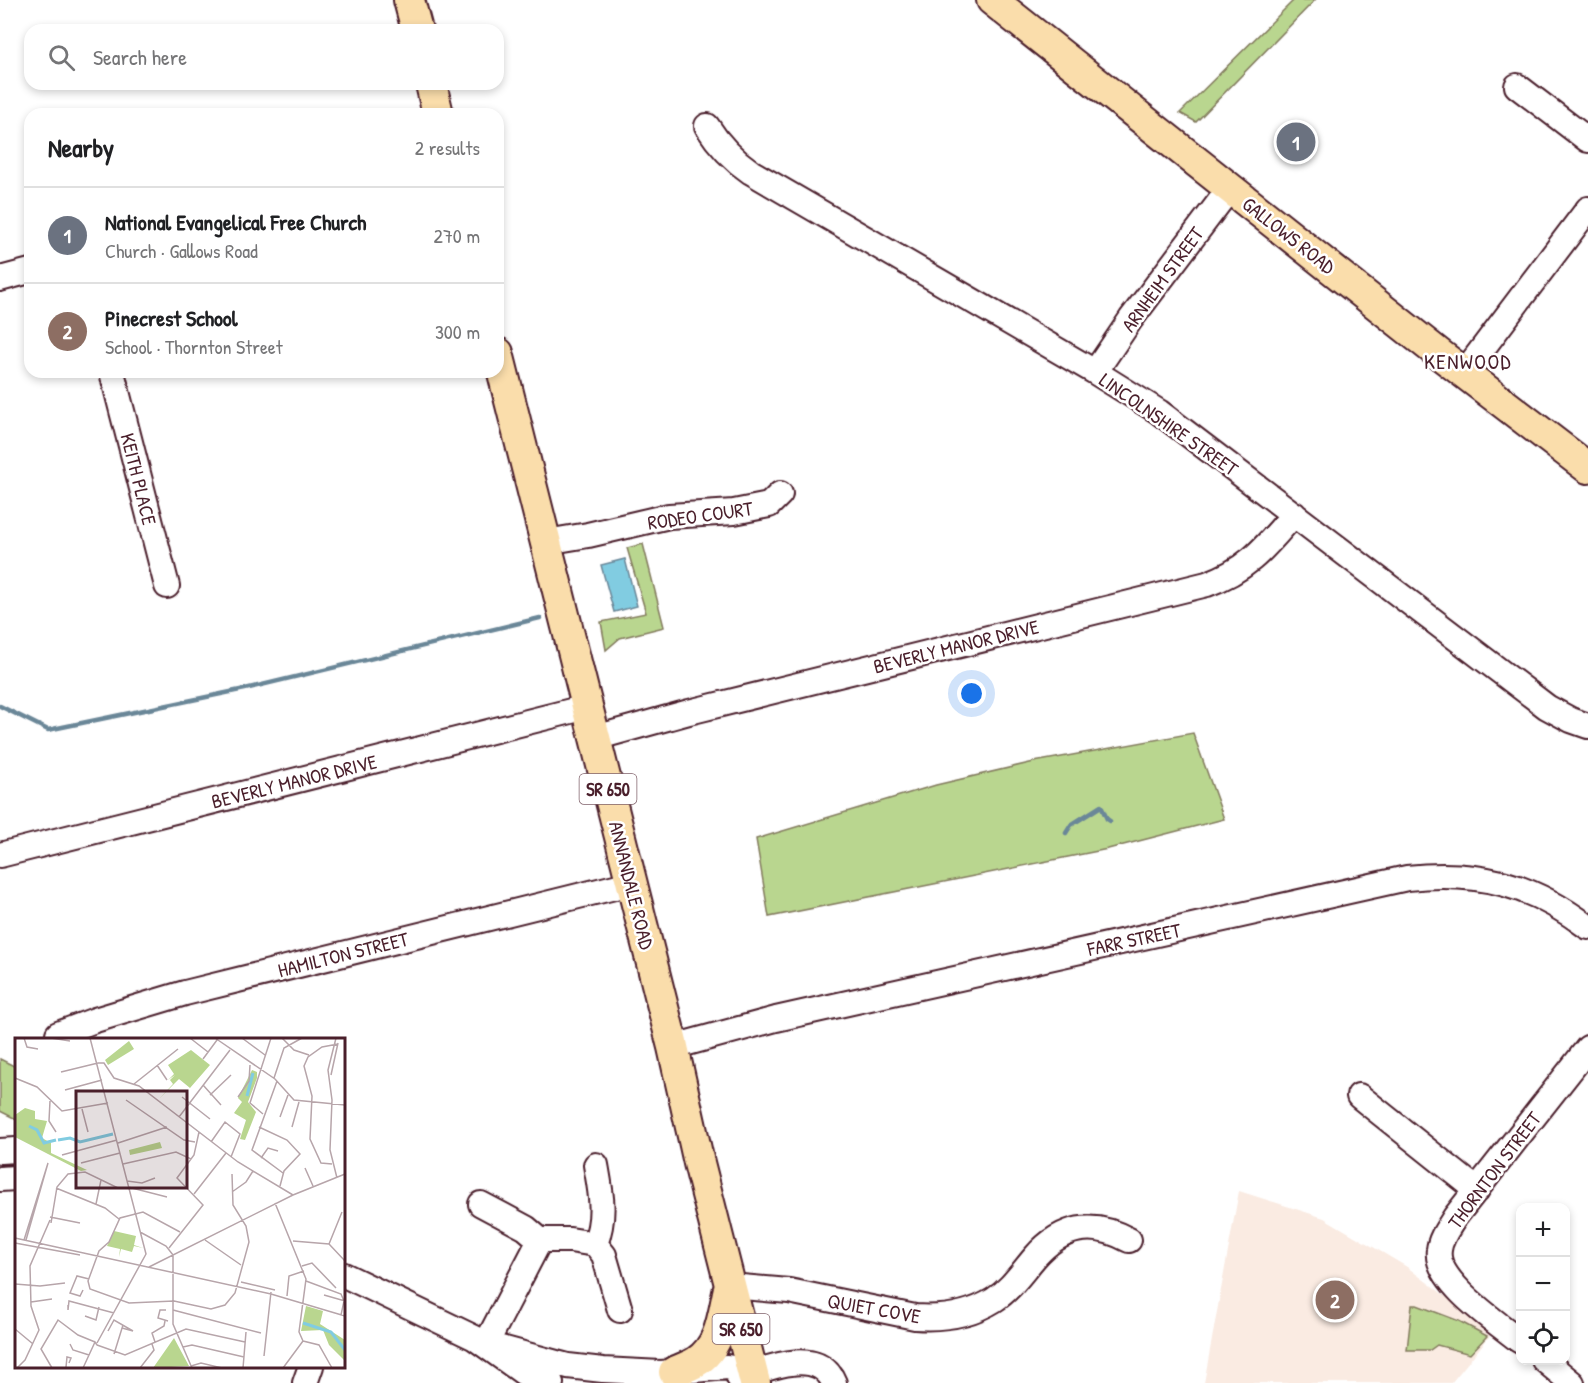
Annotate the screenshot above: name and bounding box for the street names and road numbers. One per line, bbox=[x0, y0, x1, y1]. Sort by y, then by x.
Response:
street label: GALLOWS ROAD bbox=[1237, 190, 1341, 280]
street label: ARNHEIM STREET bbox=[1115, 221, 1210, 337]
street label: LINCOLNSHIRE STREET bbox=[1094, 366, 1244, 482]
street label: KEITH PLACE bbox=[115, 430, 163, 528]
street label: RODEO COURT bbox=[646, 494, 755, 536]
street label: BEVERLY MANOR DRIVE bbox=[871, 612, 1042, 680]
street label: BEVERLY MANOR DRIVE bbox=[209, 747, 380, 815]
road number: SR 650 bbox=[580, 774, 636, 804]
street label: ANNANDALE ROAD bbox=[603, 818, 661, 952]
street label: FARR STREET bbox=[1084, 916, 1184, 962]
street label: HAMILTON STREET bbox=[275, 925, 412, 983]
street label: THORNTON STREET bbox=[1441, 1105, 1547, 1234]
street label: QUIET COVE bbox=[825, 1287, 923, 1329]
road number: SR 650 bbox=[712, 1314, 770, 1344]

